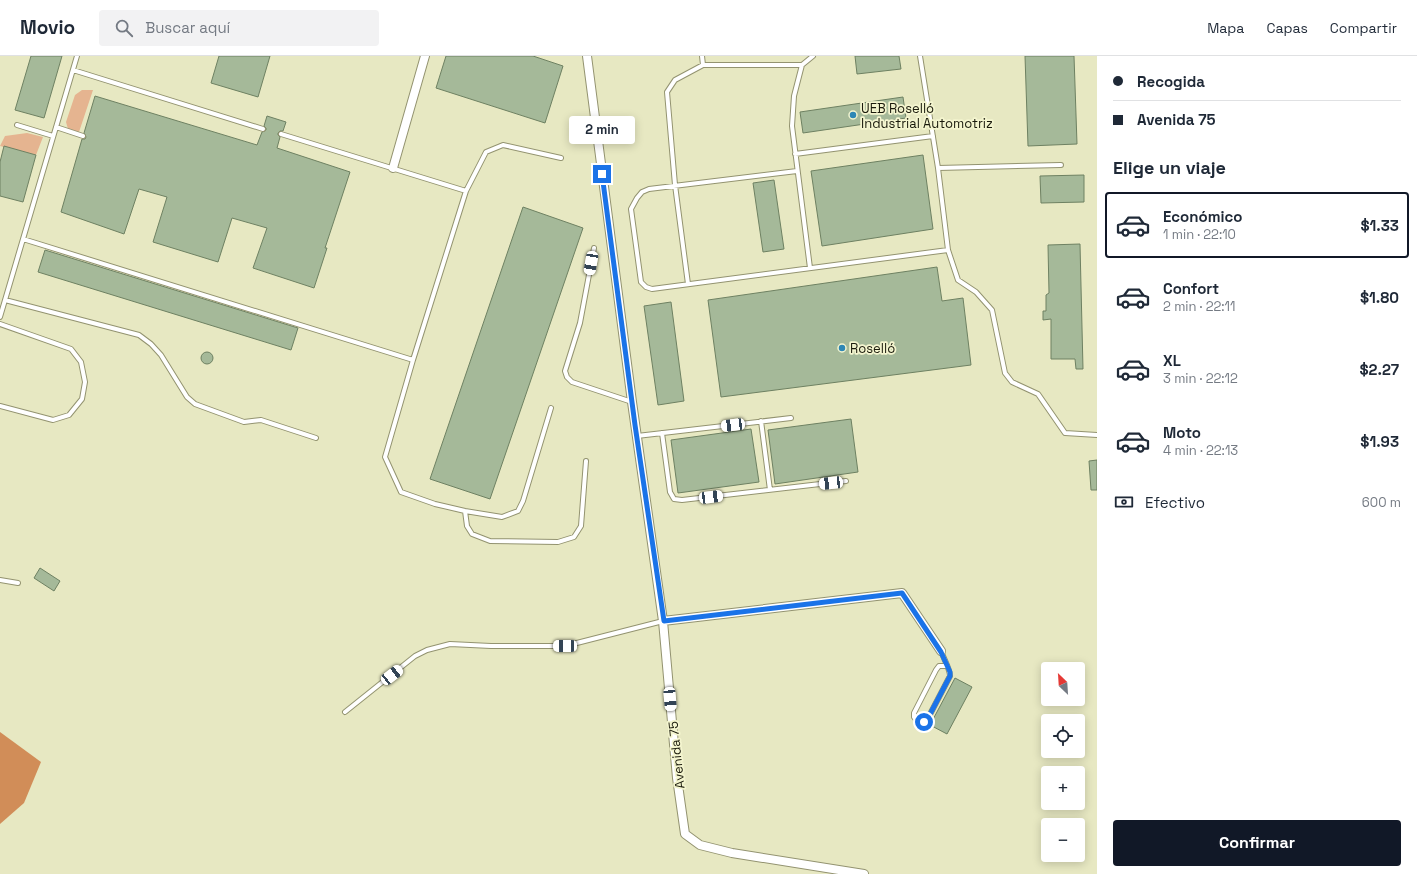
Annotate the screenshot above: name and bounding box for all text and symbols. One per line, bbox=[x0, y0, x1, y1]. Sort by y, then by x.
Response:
search box bbox=[99, 10, 379, 46]
text: Movio bbox=[20, 15, 75, 40]
icon: search bbox=[113, 17, 135, 39]
text: Buscar aquí bbox=[145, 18, 230, 37]
text: Mapa bbox=[1207, 19, 1244, 37]
text: Capas bbox=[1266, 19, 1308, 37]
text: Compartir bbox=[1330, 19, 1397, 37]
text: Recogida bbox=[1137, 72, 1205, 91]
place label: UEB Roselló Industrial Automotriz bbox=[861, 100, 993, 132]
marker: UEB Roselló Industrial Automotriz bbox=[848, 110, 858, 120]
text: Avenida 75 bbox=[1137, 110, 1216, 129]
callout: 2 min bbox=[569, 116, 635, 144]
text: 2 min bbox=[585, 121, 619, 138]
text: Elige un viaje bbox=[1113, 156, 1226, 179]
route end bbox=[593, 165, 611, 183]
icon: car bbox=[1115, 207, 1151, 243]
text: Económico bbox=[1163, 207, 1242, 226]
text: $1.33 bbox=[1360, 216, 1399, 235]
text: 1 min · 22:10 bbox=[1163, 226, 1236, 243]
car bbox=[583, 250, 599, 276]
icon: car bbox=[1115, 279, 1151, 315]
text: Confort bbox=[1163, 279, 1219, 298]
text: $1.80 bbox=[1360, 288, 1399, 307]
text: 2 min · 22:11 bbox=[1163, 298, 1235, 315]
place label: Roselló bbox=[850, 340, 895, 357]
marker: Roselló bbox=[837, 343, 847, 353]
icon: car bbox=[1115, 351, 1151, 387]
text: XL bbox=[1163, 351, 1181, 370]
text: $2.27 bbox=[1359, 360, 1399, 379]
text: 3 min · 22:12 bbox=[1163, 370, 1238, 387]
car bbox=[720, 418, 746, 432]
icon: car bbox=[1115, 423, 1151, 459]
text: Moto bbox=[1163, 423, 1201, 442]
text: $1.93 bbox=[1360, 432, 1399, 451]
text: 4 min · 22:13 bbox=[1163, 442, 1238, 459]
car bbox=[818, 476, 844, 490]
car bbox=[698, 490, 724, 504]
icon: cash bbox=[1113, 491, 1135, 513]
text: Efectivo bbox=[1145, 493, 1205, 512]
text: 600 m bbox=[1362, 494, 1401, 511]
car bbox=[553, 640, 577, 652]
north arrow bbox=[1041, 662, 1085, 706]
map controls bbox=[1041, 662, 1085, 862]
car bbox=[379, 663, 405, 687]
car bbox=[663, 687, 677, 711]
route start bbox=[915, 713, 933, 731]
button: locate bbox=[1041, 714, 1085, 758]
street label: Avenida 75 bbox=[664, 720, 688, 790]
button: + bbox=[1041, 766, 1085, 810]
button: − bbox=[1041, 818, 1085, 862]
button: Confirmar bbox=[1113, 820, 1401, 866]

